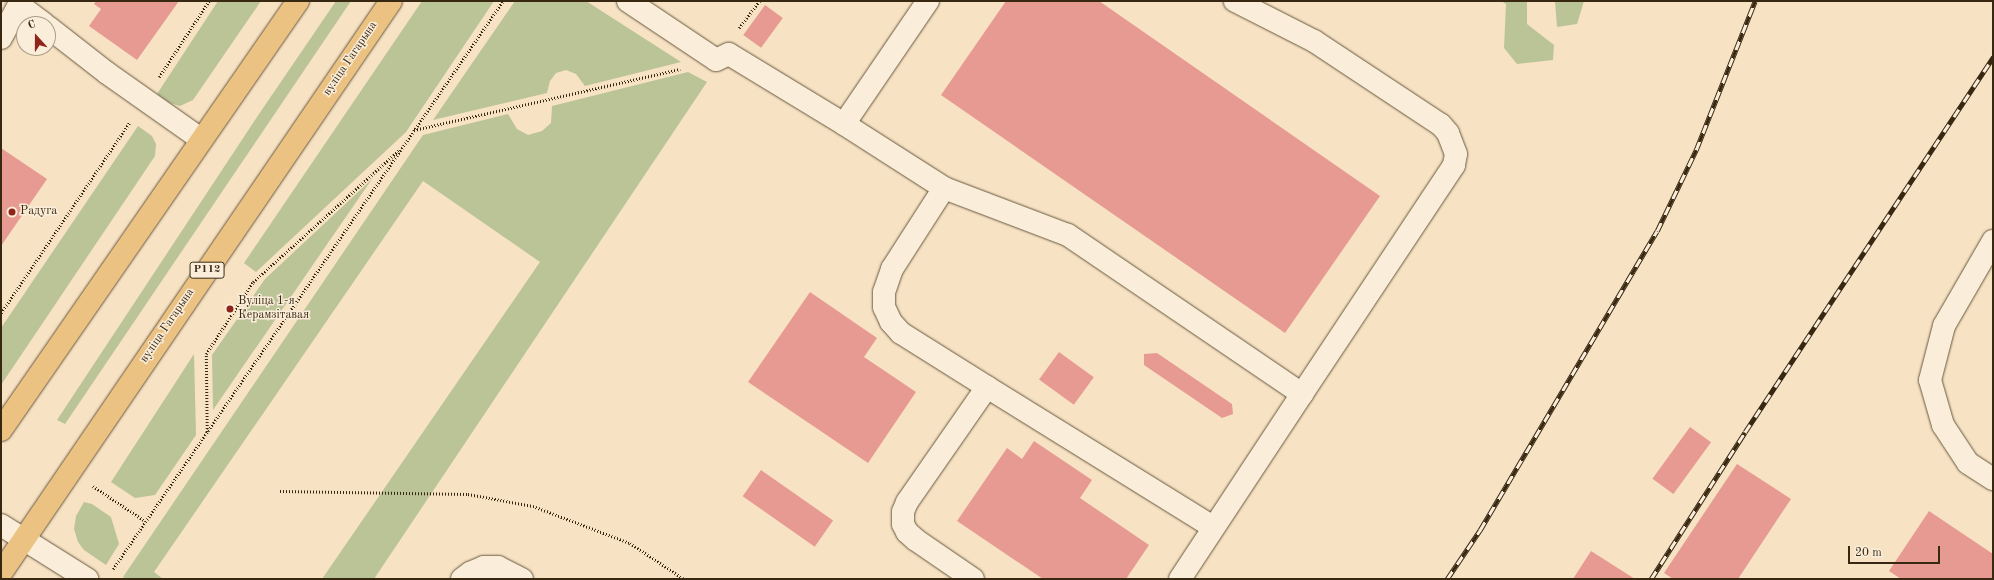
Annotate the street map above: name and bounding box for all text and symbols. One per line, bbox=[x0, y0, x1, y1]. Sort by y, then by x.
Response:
north arrow bbox=[16, 16, 56, 56]
text: С bbox=[27, 19, 37, 32]
street label: вуліца Гагарына bbox=[321, 19, 381, 99]
place label: Радуга bbox=[20, 205, 57, 219]
marker: Радуга bbox=[7, 207, 17, 217]
road number: Р112 bbox=[189, 261, 225, 279]
street label: вуліца Гагарына bbox=[138, 286, 198, 366]
place label: Вуліца 1-я Керамзітавая bbox=[238, 295, 309, 323]
marker: Вуліца 1-я Керамзітавая bbox=[225, 304, 235, 314]
scale bar bbox=[1850, 538, 1942, 564]
text: 20 m bbox=[1855, 547, 1882, 559]

